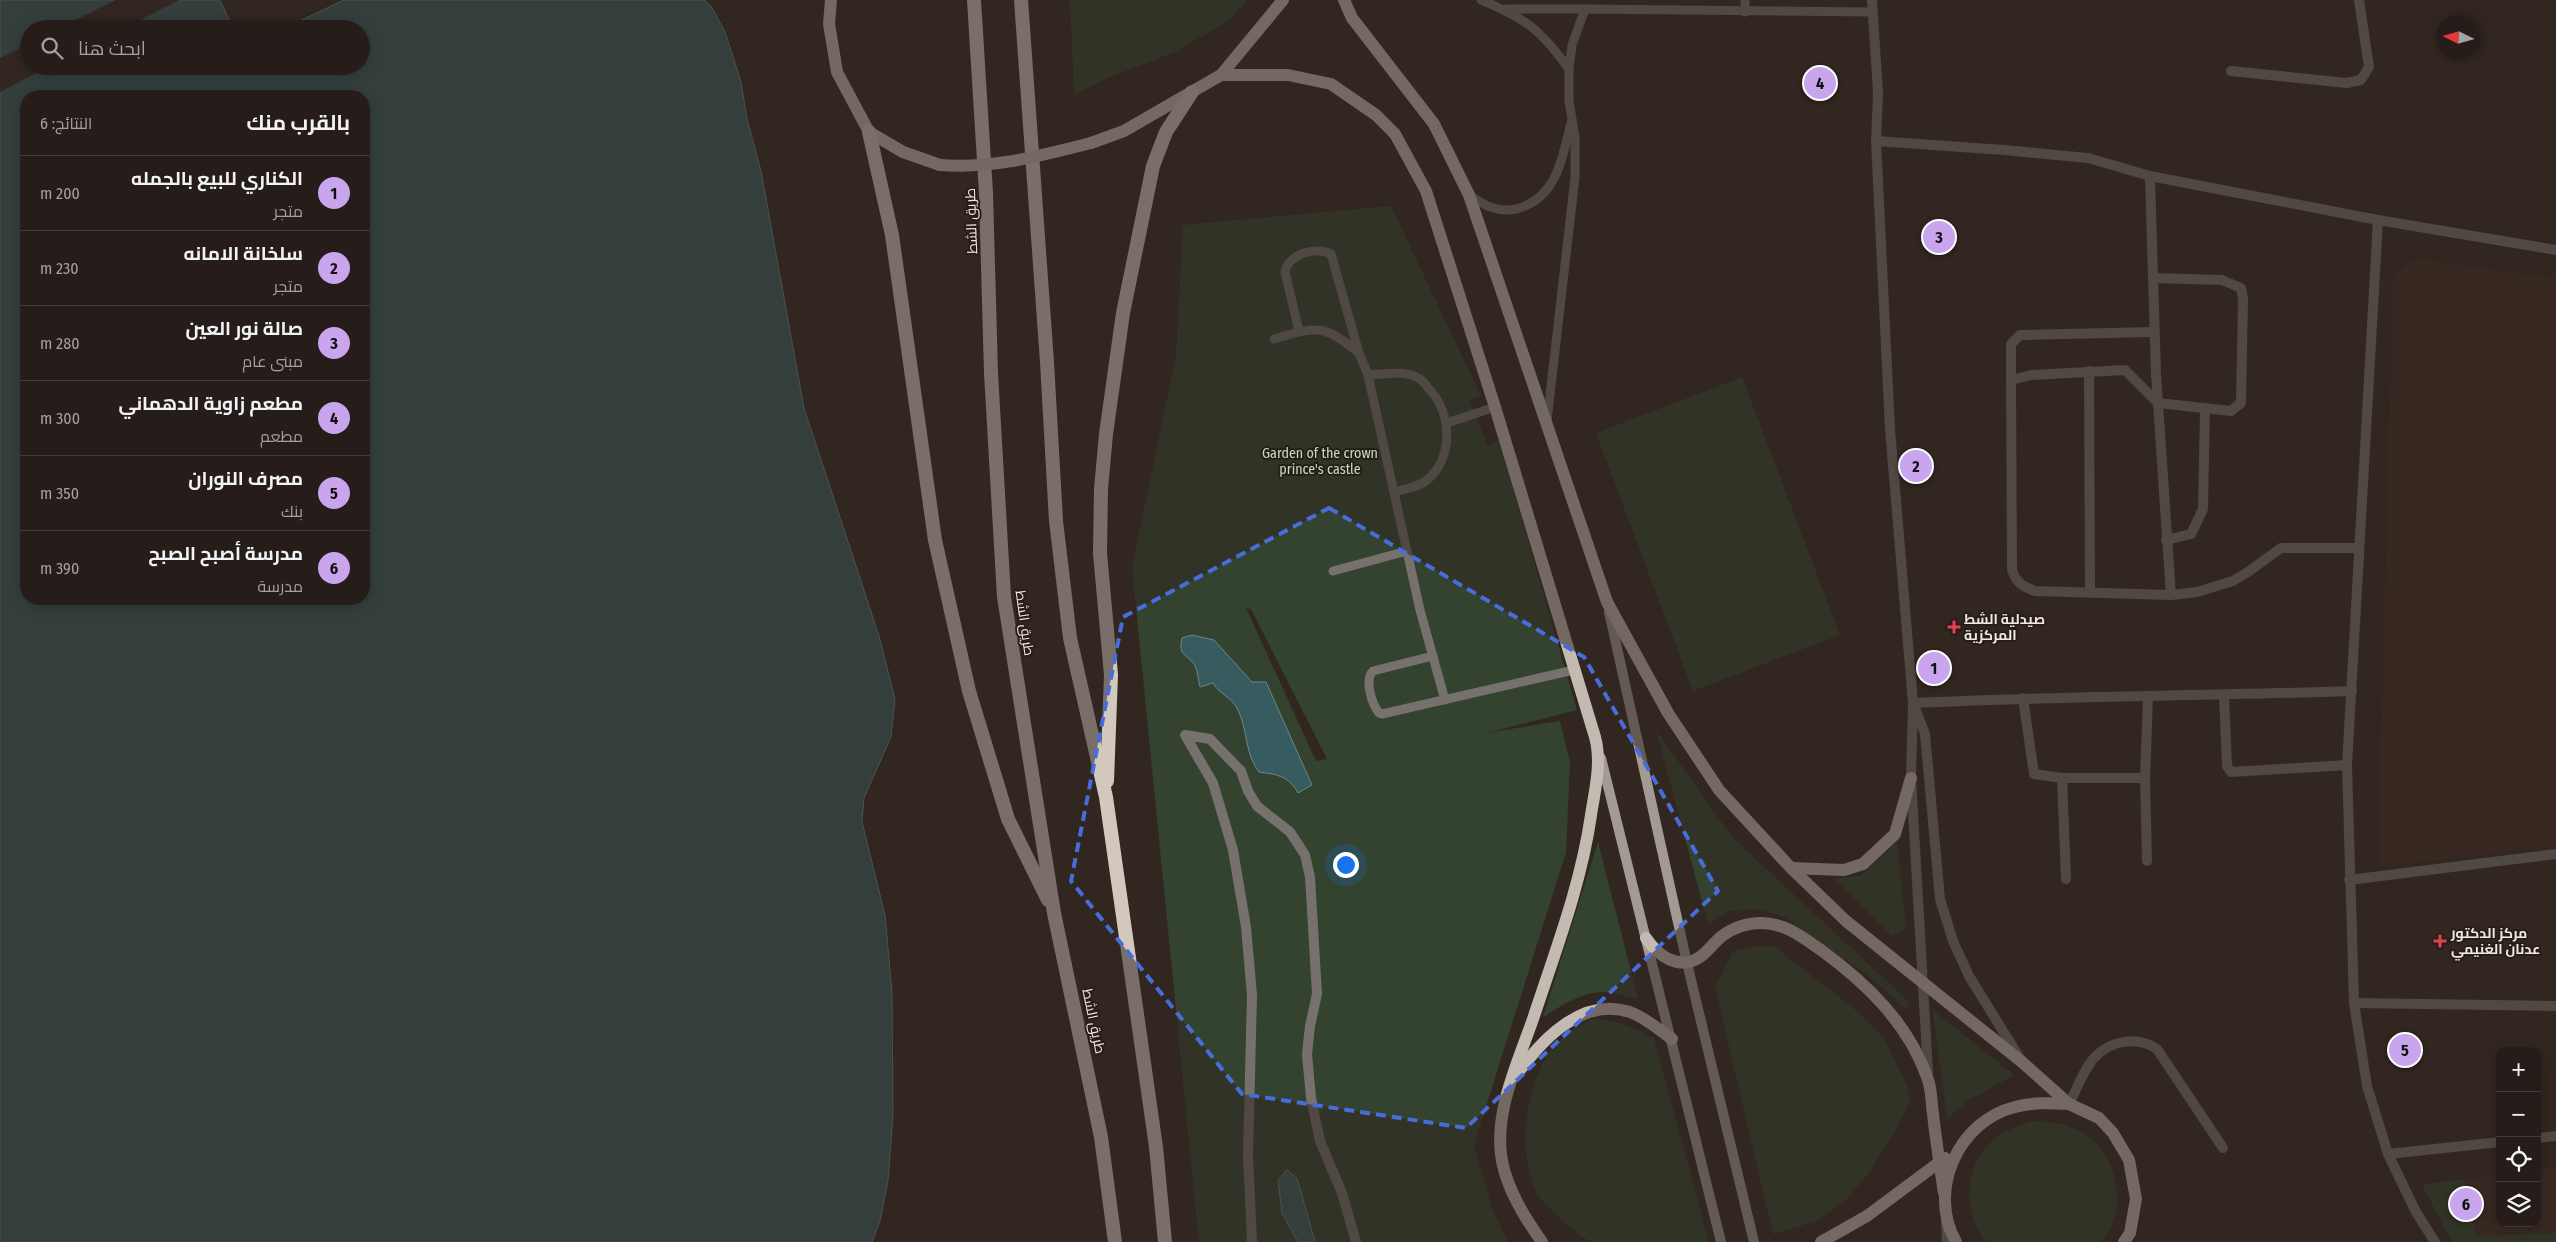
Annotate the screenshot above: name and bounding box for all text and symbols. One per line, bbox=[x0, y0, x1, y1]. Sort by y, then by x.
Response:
north arrow bbox=[2436, 15, 2481, 60]
search box bbox=[20, 20, 370, 75]
icon: search bbox=[38, 34, 66, 62]
text: ابحث هنا bbox=[78, 37, 146, 60]
pin: 4 bbox=[1804, 64, 1836, 102]
text: بالقرب منك bbox=[247, 110, 350, 136]
text: النتائج: 6 bbox=[40, 114, 92, 133]
text: الكناري للبيع بالجمله bbox=[131, 167, 303, 190]
text: 200 m bbox=[40, 184, 80, 203]
text: 1 bbox=[331, 184, 337, 203]
street label: طريق الشط bbox=[962, 188, 981, 254]
text: متجر bbox=[274, 202, 303, 221]
pin: 3 bbox=[1923, 218, 1955, 256]
text: سلخانة الامانه bbox=[183, 242, 303, 265]
text: 230 m bbox=[40, 259, 79, 278]
text: 2 bbox=[330, 259, 338, 278]
text: متجر bbox=[274, 277, 303, 296]
text: صالة نور العين bbox=[185, 317, 303, 340]
text: 280 m bbox=[40, 334, 79, 353]
text: 3 bbox=[330, 334, 338, 353]
text: مبنى عام bbox=[242, 352, 303, 371]
text: مطعم زاوية الدهماني bbox=[118, 392, 303, 415]
text: 300 m bbox=[40, 409, 80, 428]
text: 4 bbox=[330, 409, 338, 428]
text: مطعم bbox=[260, 427, 303, 446]
park label: Garden of the crown prince's castle bbox=[1262, 445, 1378, 478]
pin: 2 bbox=[1900, 447, 1932, 485]
text: مصرف النوران bbox=[188, 467, 303, 490]
text: 350 m bbox=[40, 484, 79, 503]
text: 5 bbox=[330, 484, 338, 503]
text: بنك bbox=[281, 502, 303, 521]
text: مدرسة أصبح الصبح bbox=[148, 542, 303, 565]
text: 390 m bbox=[40, 559, 79, 578]
text: 6 bbox=[330, 559, 338, 578]
text: مدرسة bbox=[257, 577, 303, 596]
street label: طريق الشط bbox=[1011, 589, 1038, 657]
place label: صيدلية الشط المركزية bbox=[1964, 611, 2045, 644]
marker: صيدلية الشط المركزية bbox=[1948, 621, 1960, 633]
pin: 1 bbox=[1918, 649, 1950, 687]
your location bbox=[1333, 852, 1359, 878]
place label: مركز الدكتور عدنان الغنيمي bbox=[2450, 925, 2540, 961]
marker: مركز الدكتور عدنان الغنيمي bbox=[2433, 934, 2447, 948]
street label: طريق الشط bbox=[1078, 987, 1109, 1055]
pin: 5 bbox=[2389, 1031, 2421, 1069]
map controls bbox=[2496, 1047, 2541, 1227]
button: + bbox=[2496, 1047, 2541, 1092]
button: − bbox=[2496, 1092, 2541, 1137]
button: locate bbox=[2496, 1137, 2541, 1182]
button: layers bbox=[2496, 1182, 2541, 1227]
pin: 6 bbox=[2450, 1185, 2482, 1223]

